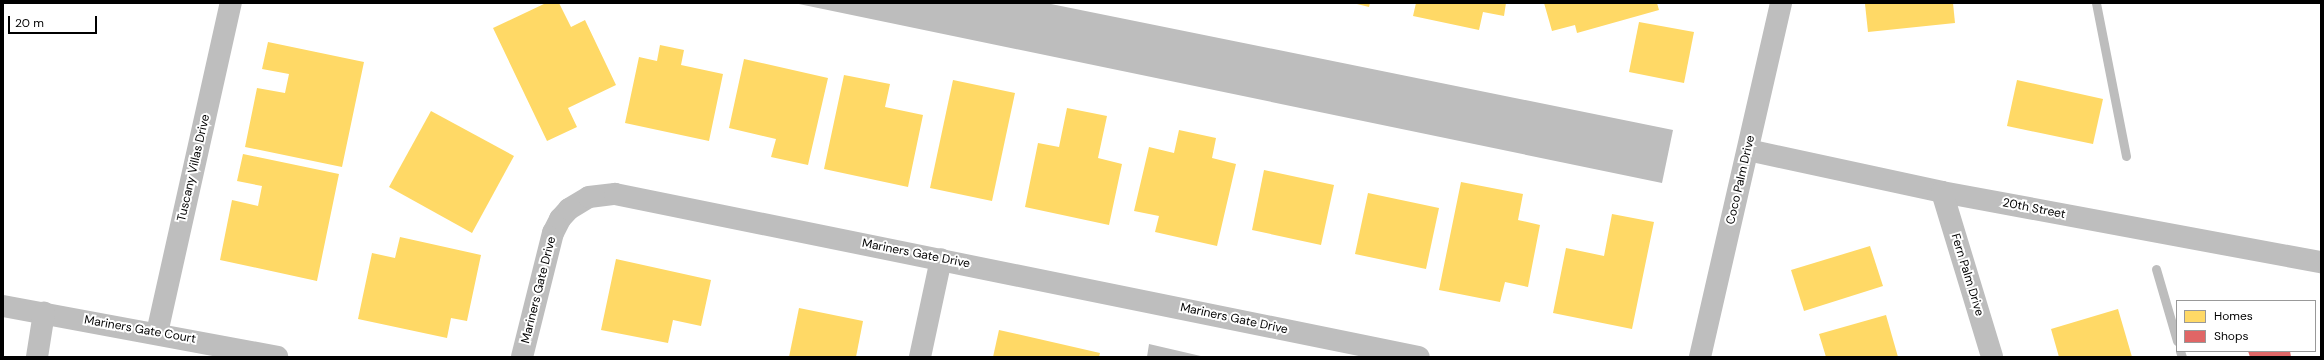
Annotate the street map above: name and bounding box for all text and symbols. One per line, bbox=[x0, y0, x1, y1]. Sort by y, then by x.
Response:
scale bar bbox=[10, 8, 99, 34]
text: 20 m bbox=[15, 15, 44, 31]
street label: Tuscany Villas Drive bbox=[175, 113, 213, 223]
street label: Coco Palm Drive bbox=[1724, 134, 1758, 226]
street label: 20th Street bbox=[2001, 196, 2067, 222]
street label: Fern Palm Drive bbox=[1948, 232, 1986, 318]
street label: Mariners Gate Drive bbox=[519, 235, 559, 345]
street label: Mariners Gate Drive bbox=[861, 236, 971, 272]
legend bbox=[2176, 300, 2316, 352]
street label: Mariners Gate Drive bbox=[1179, 301, 1289, 337]
text: Homes bbox=[2214, 308, 2253, 324]
street label: Mariners Gate Court bbox=[83, 313, 197, 347]
text: Shops bbox=[2214, 328, 2249, 344]

